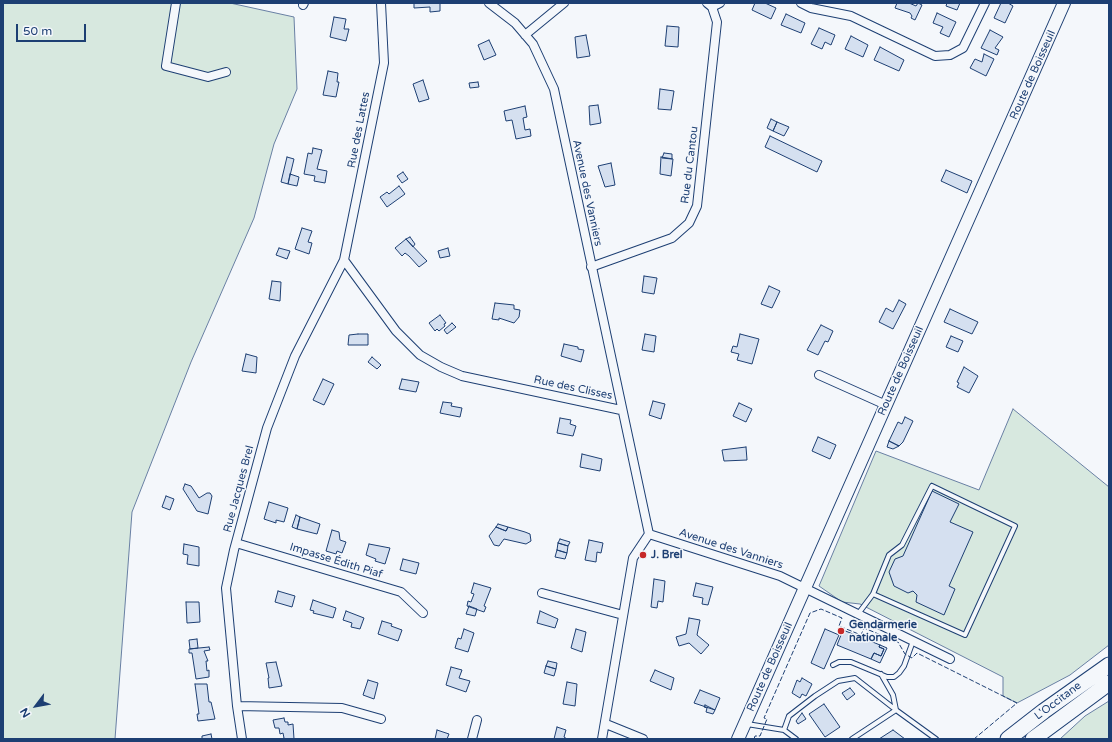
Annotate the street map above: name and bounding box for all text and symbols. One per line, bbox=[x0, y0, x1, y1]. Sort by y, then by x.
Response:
scale bar bbox=[18, 16, 88, 42]
text: 50 m bbox=[23, 24, 52, 38]
street label: Route de Boisseuil bbox=[1007, 28, 1059, 122]
street label: Rue des Lattes bbox=[345, 91, 373, 169]
street label: Rue du Cantou bbox=[679, 125, 701, 205]
street label: Avenue des Vanniers bbox=[569, 139, 605, 247]
street label: Route de Boisseuil bbox=[875, 324, 927, 418]
street label: Rue des Clisses bbox=[532, 373, 614, 403]
street label: Rue Jacques Brel bbox=[221, 444, 257, 534]
street label: Avenue des Vanniers bbox=[677, 526, 785, 572]
street label: Impasse Édith Piaf bbox=[288, 541, 384, 581]
place label: J. Brel bbox=[651, 548, 682, 562]
marker: J. Brel bbox=[638, 550, 648, 560]
place label: Gendarmerie nationale bbox=[849, 618, 917, 644]
street label: Route de Boisseuil bbox=[744, 620, 796, 714]
marker: Gendarmerie nationale bbox=[836, 626, 846, 636]
street label: L'Occitane bbox=[1032, 679, 1084, 723]
north arrow bbox=[16, 686, 56, 726]
text: N bbox=[18, 705, 33, 720]

